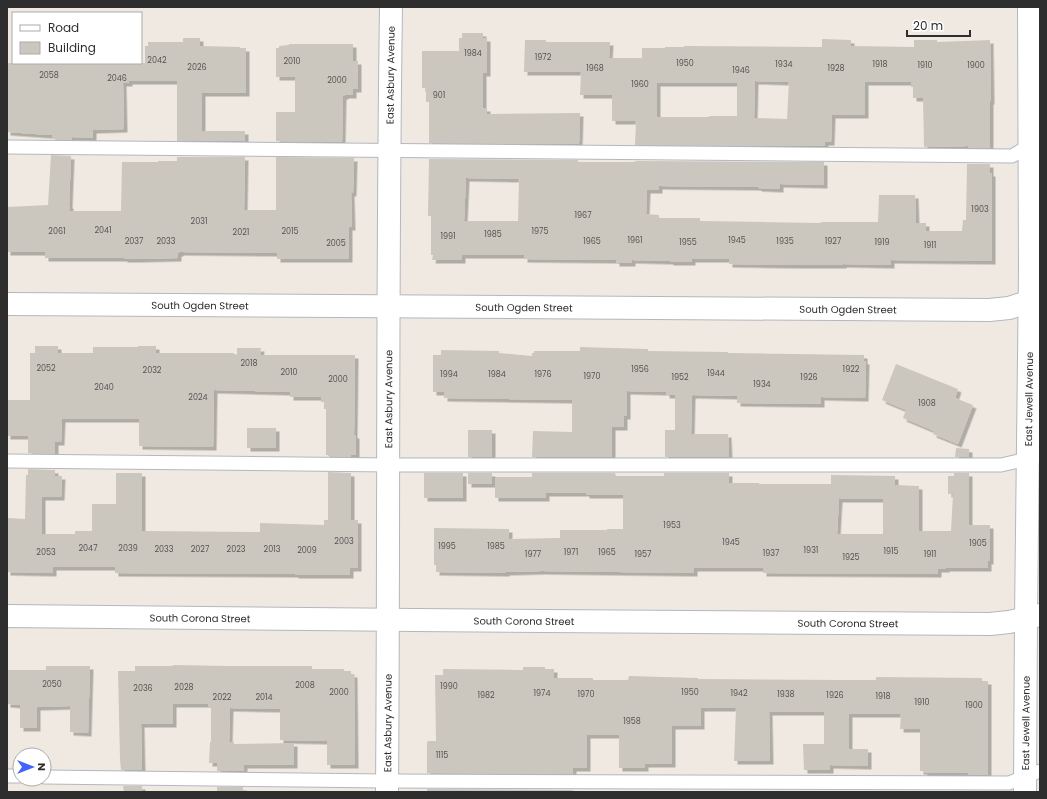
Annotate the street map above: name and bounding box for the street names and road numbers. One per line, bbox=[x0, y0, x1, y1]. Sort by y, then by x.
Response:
street label: East Asbury Avenue bbox=[382, 26, 398, 124]
street label: South Ogden Street bbox=[151, 297, 249, 313]
street label: South Ogden Street bbox=[475, 299, 573, 315]
street label: South Ogden Street bbox=[799, 301, 897, 317]
street label: East Asbury Avenue bbox=[381, 350, 396, 448]
street label: East Jewell Avenue bbox=[1020, 352, 1037, 446]
street label: South Corona Street bbox=[150, 610, 251, 626]
street label: South Corona Street bbox=[474, 613, 575, 629]
street label: South Corona Street bbox=[798, 615, 899, 631]
street label: East Asbury Avenue bbox=[380, 674, 395, 772]
street label: East Jewell Avenue bbox=[1018, 676, 1033, 770]

